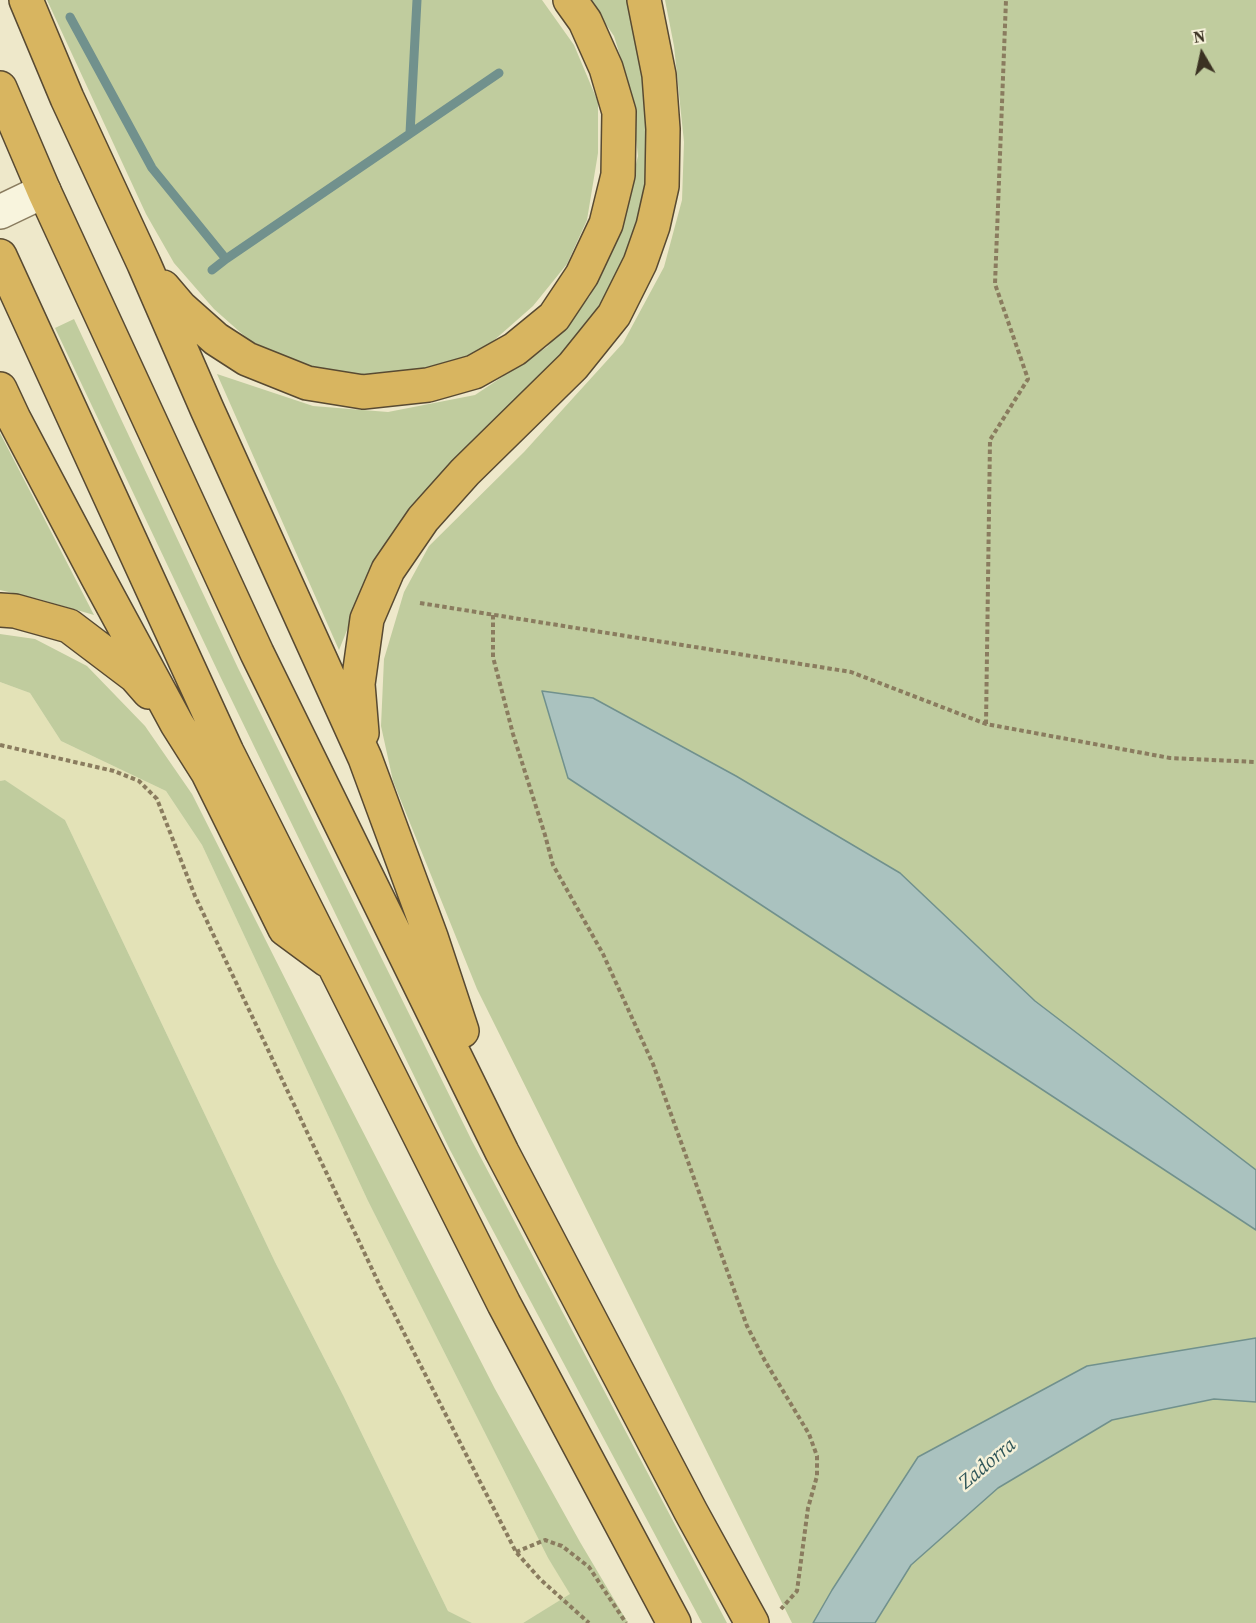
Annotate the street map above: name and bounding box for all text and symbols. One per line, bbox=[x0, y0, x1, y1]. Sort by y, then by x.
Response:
north arrow bbox=[1172, 24, 1232, 84]
text: N bbox=[1192, 24, 1207, 48]
water label: Zadorra bbox=[955, 1433, 1021, 1495]

